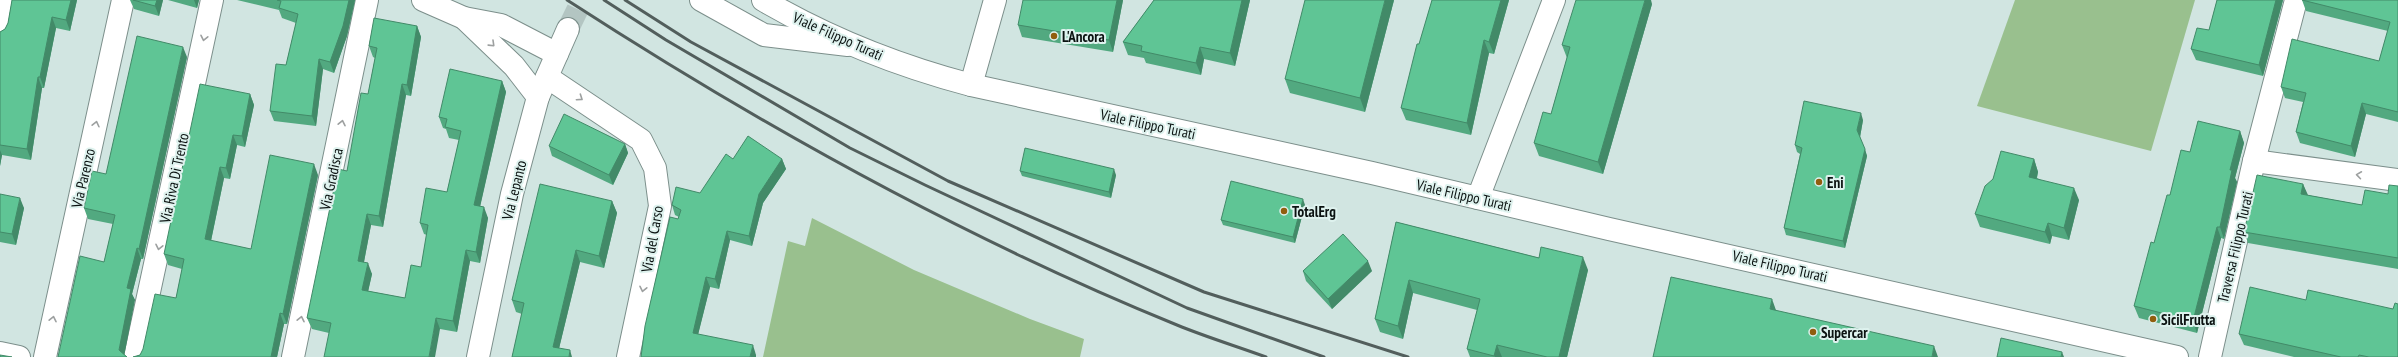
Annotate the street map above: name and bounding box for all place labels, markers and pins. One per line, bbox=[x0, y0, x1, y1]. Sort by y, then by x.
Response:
place label: L'Ancora bbox=[1062, 27, 1105, 46]
marker: L'Ancora bbox=[1049, 31, 1059, 41]
place label: Eni bbox=[1827, 173, 1844, 192]
marker: Eni bbox=[1814, 177, 1824, 187]
place label: TotalErg bbox=[1292, 202, 1336, 221]
marker: TotalErg bbox=[1279, 206, 1289, 216]
place label: SicilFrutta bbox=[2161, 310, 2215, 329]
marker: SicilFrutta bbox=[2148, 314, 2158, 324]
place label: Supercar bbox=[1821, 323, 1868, 342]
marker: Supercar bbox=[1808, 327, 1818, 337]

